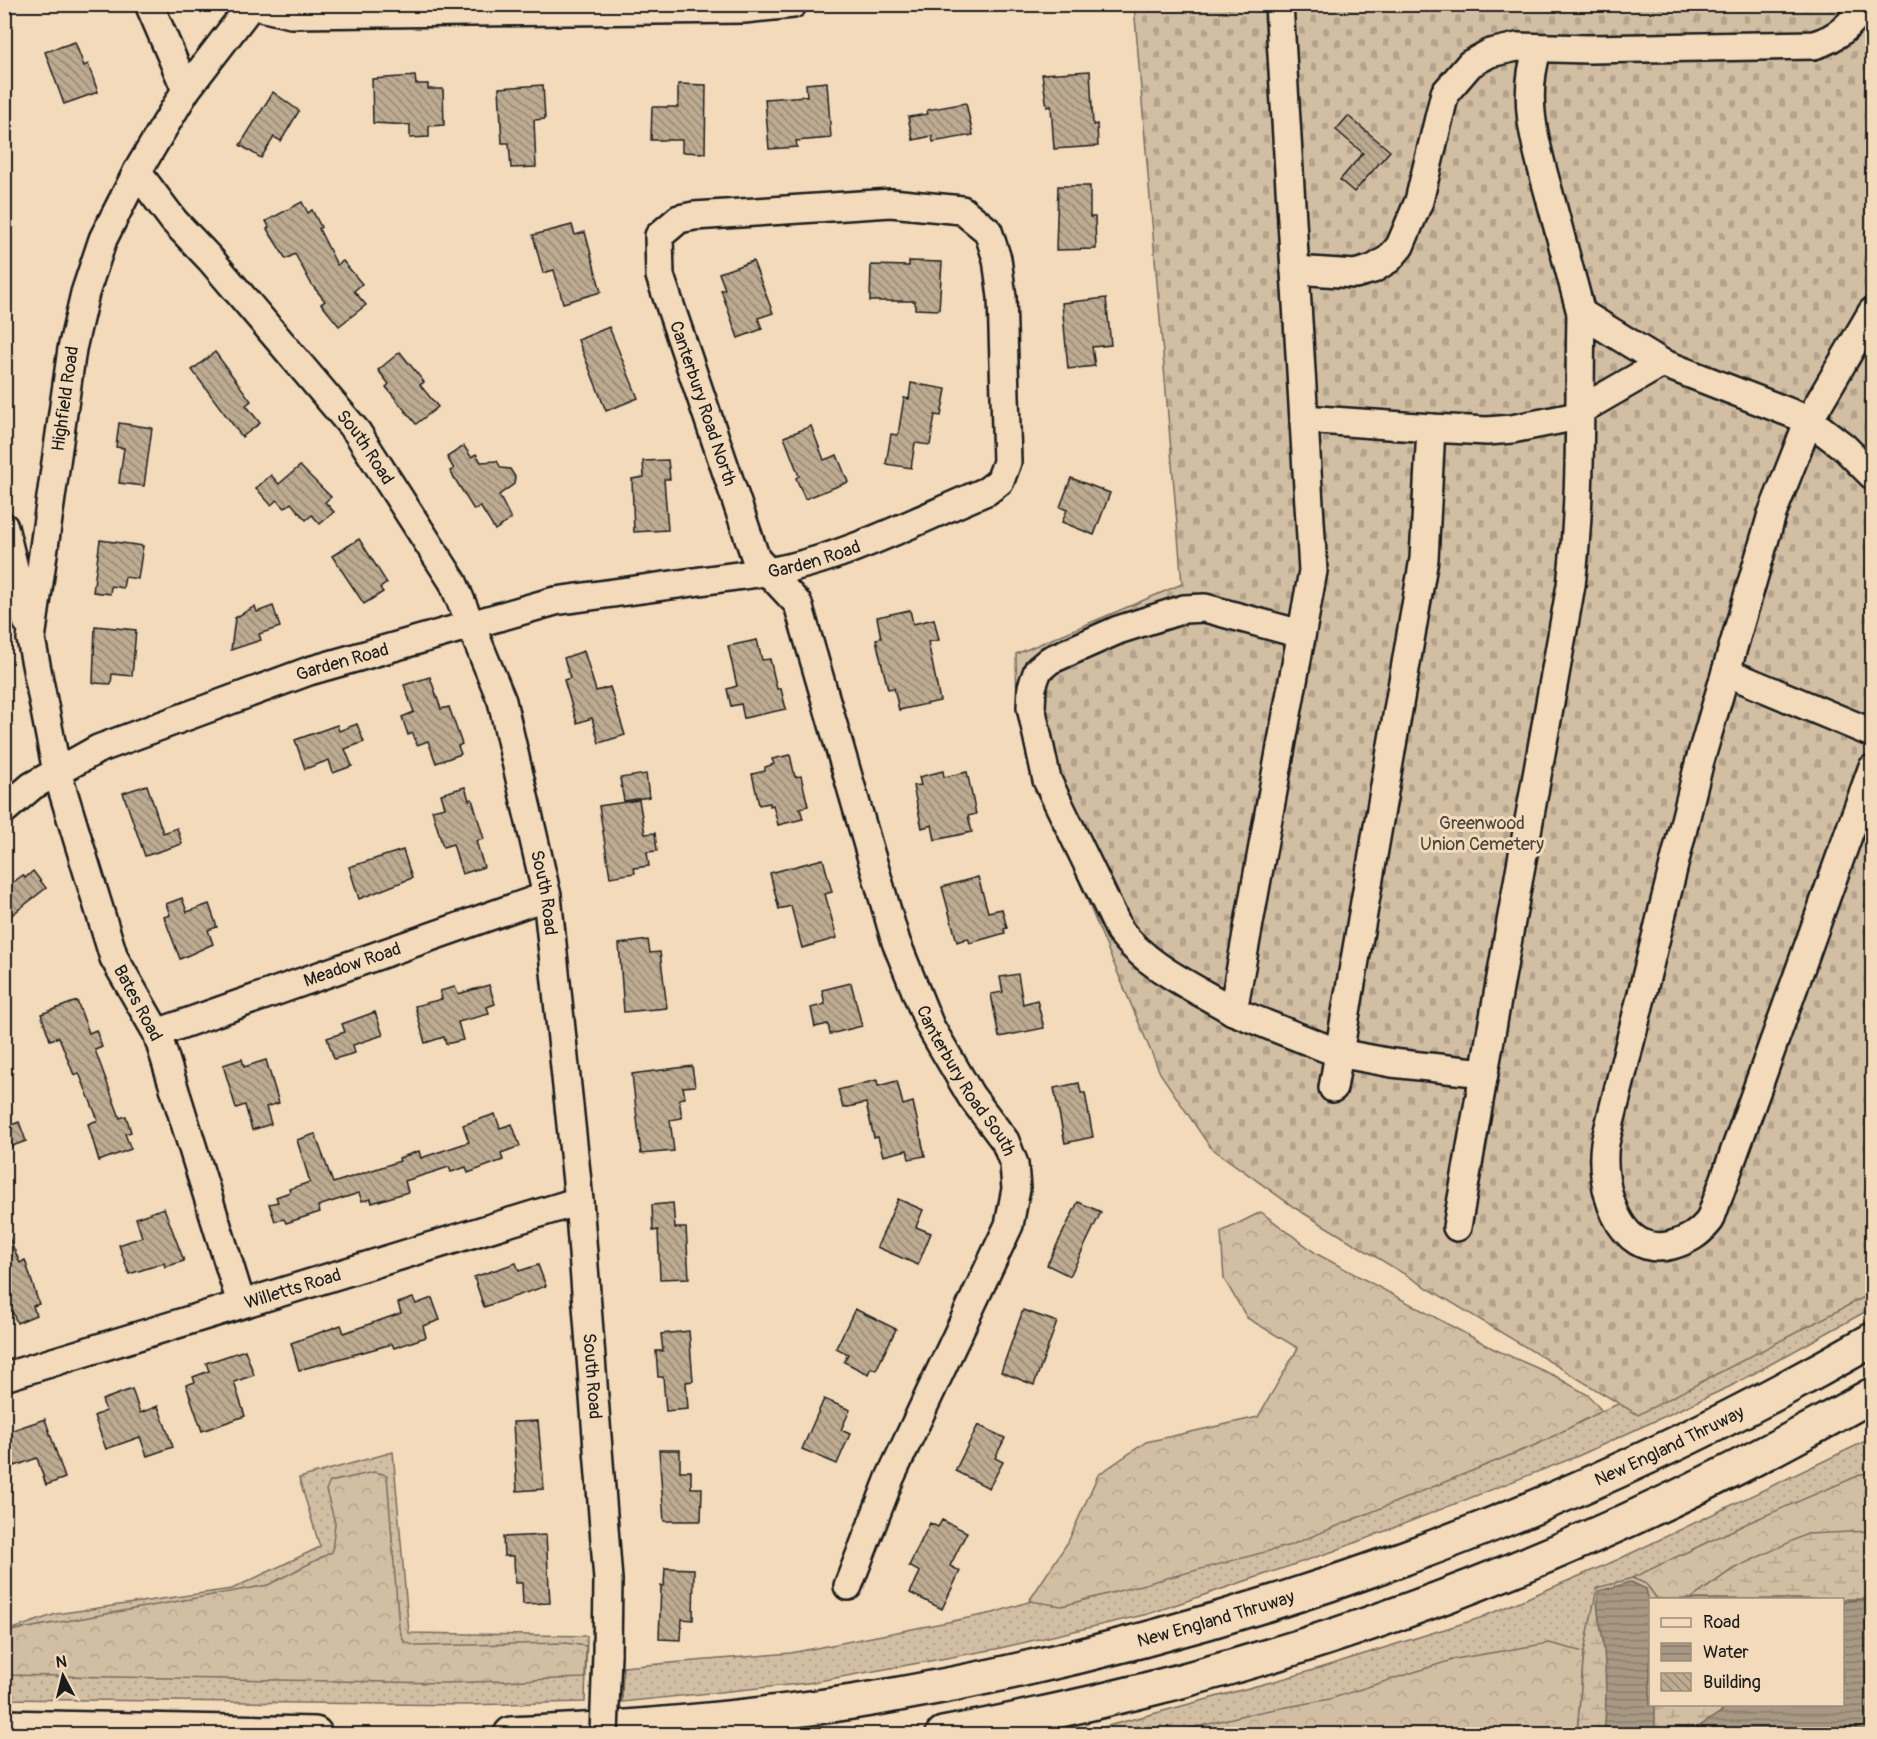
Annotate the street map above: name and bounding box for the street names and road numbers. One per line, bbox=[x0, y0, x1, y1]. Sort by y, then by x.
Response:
street label: Canterbury Road North bbox=[664, 318, 741, 489]
street label: Highfield Road bbox=[47, 345, 84, 453]
street label: South Road bbox=[331, 405, 399, 489]
street label: Garden Road bbox=[766, 535, 864, 584]
street label: Garden Road bbox=[293, 638, 391, 687]
street label: South Road bbox=[525, 848, 562, 936]
street label: Meadow Road bbox=[301, 937, 404, 993]
street label: Bates Road bbox=[108, 961, 167, 1045]
street label: Canterbury Road South bbox=[911, 1002, 1021, 1159]
street label: Willetts Road bbox=[242, 1263, 344, 1315]
street label: South Road bbox=[577, 1332, 607, 1420]
street label: New England Thruway bbox=[1591, 1401, 1748, 1492]
street label: New England Thruway bbox=[1135, 1585, 1298, 1653]

